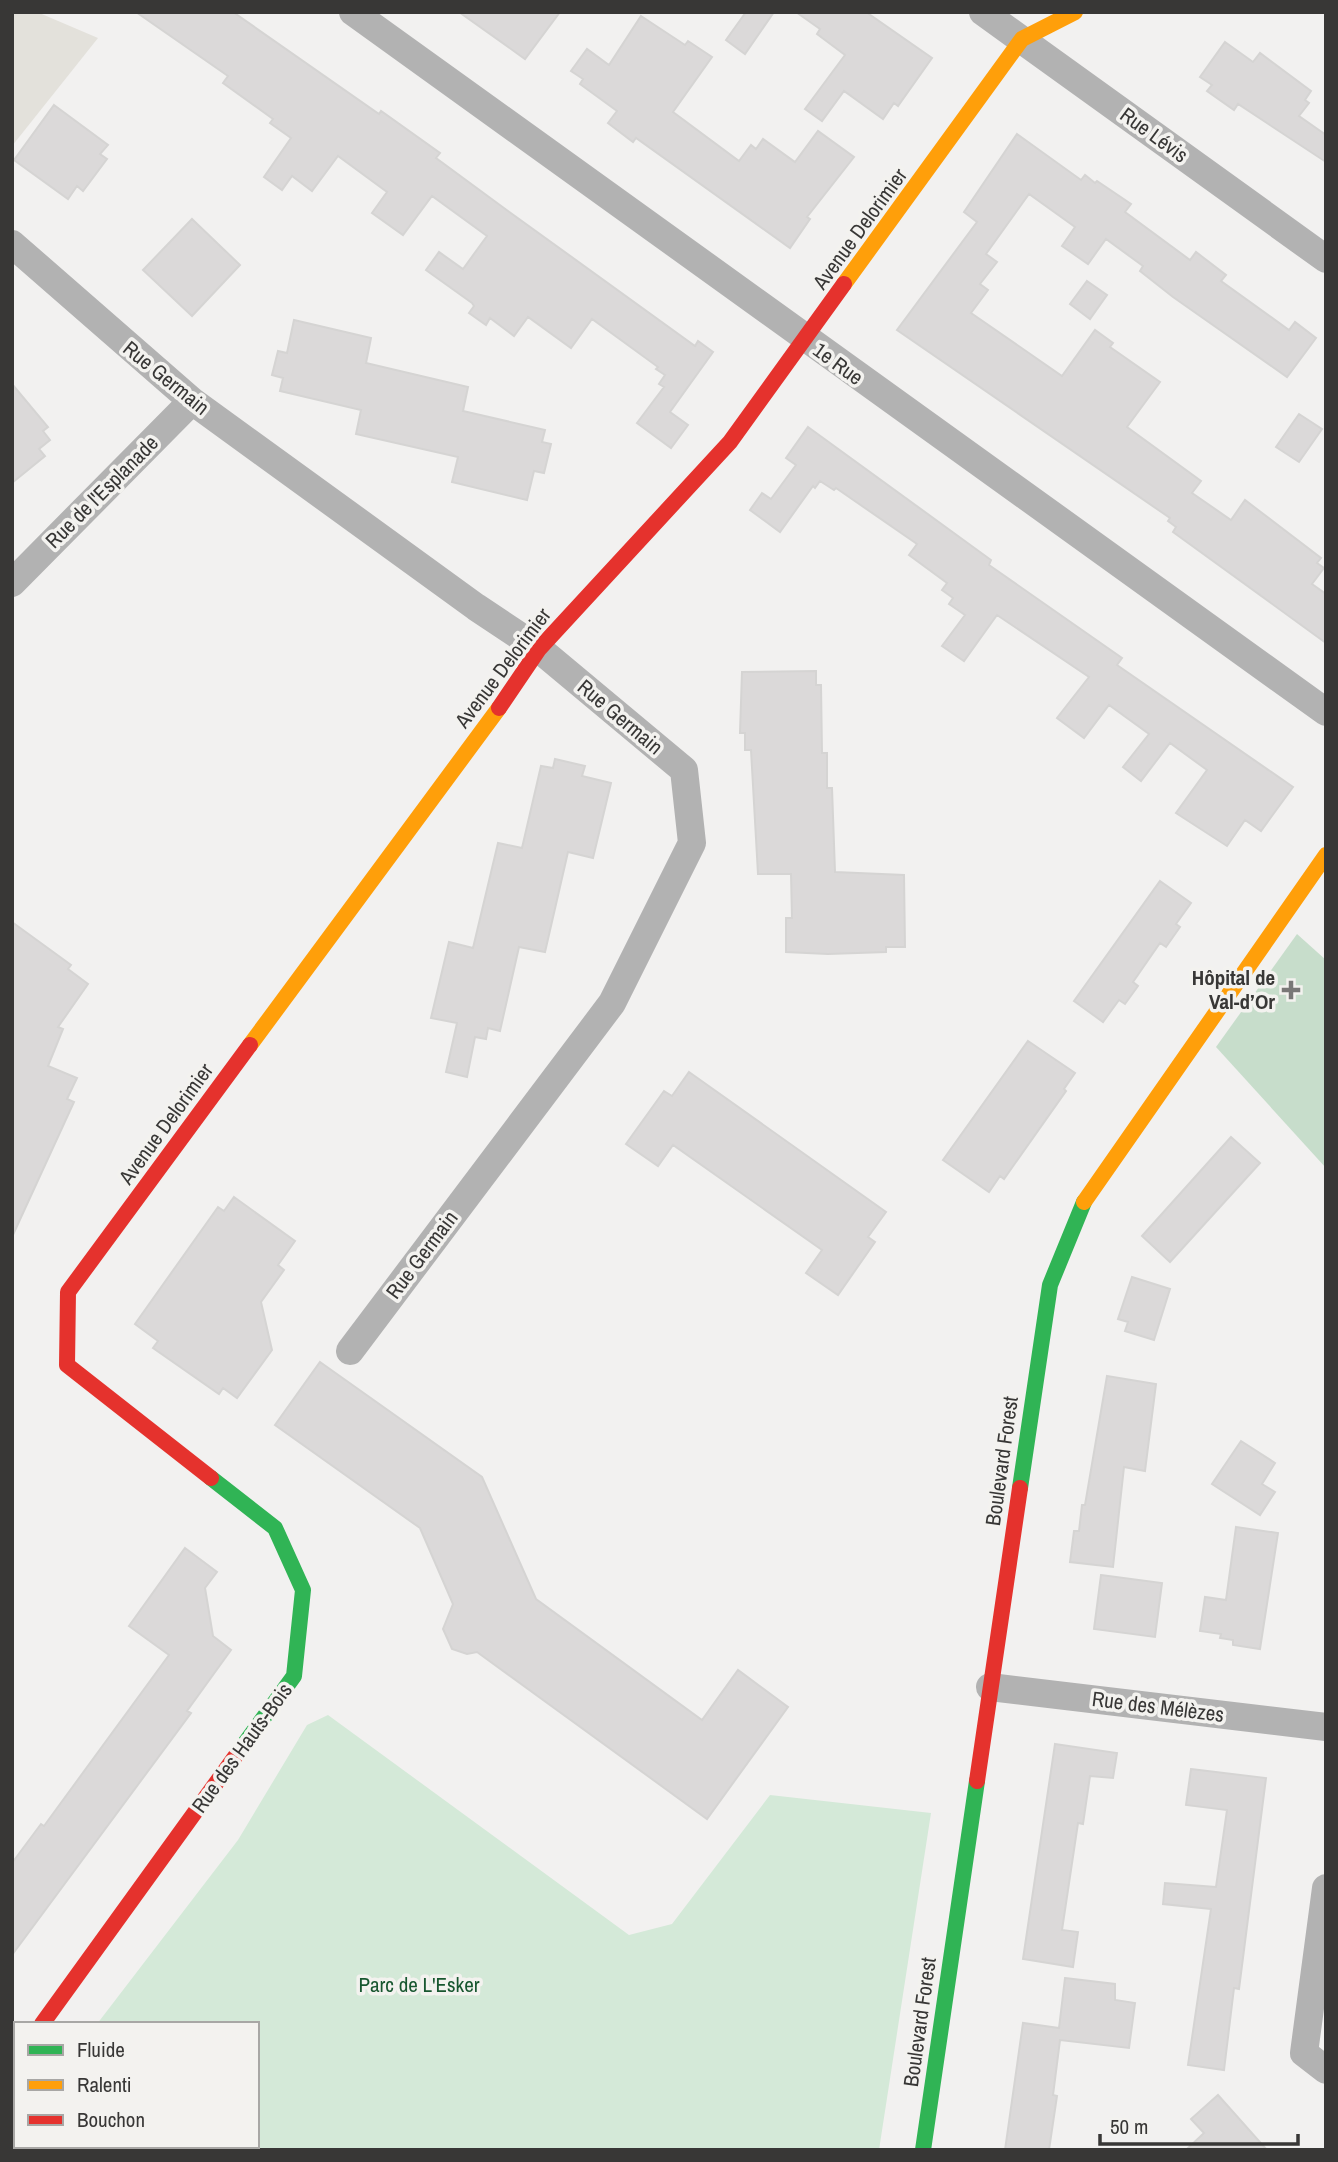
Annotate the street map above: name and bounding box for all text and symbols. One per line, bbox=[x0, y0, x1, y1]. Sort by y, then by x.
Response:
street label: Rue Lévis bbox=[1114, 100, 1194, 169]
street label: Avenue Delorimier bbox=[805, 162, 914, 296]
street label: Rue Germain bbox=[117, 334, 216, 421]
street label: 1e Rue bbox=[807, 336, 869, 392]
street label: Rue de l'Esplanade bbox=[39, 429, 165, 555]
street label: Avenue Delorimier bbox=[447, 602, 557, 734]
street label: Rue Germain bbox=[571, 672, 669, 761]
place label: Hôpital de Val-d’Or bbox=[1192, 963, 1275, 1016]
marker: Hôpital de Val-d’Or bbox=[1281, 980, 1301, 1000]
street label: Avenue Delorimier bbox=[111, 1057, 220, 1191]
street label: Rue Germain bbox=[379, 1205, 464, 1305]
street label: Boulevard Forest bbox=[978, 1394, 1025, 1527]
street label: Rue des Hauts-Bois bbox=[185, 1677, 299, 1819]
street label: Rue des Mélèzes bbox=[1090, 1684, 1226, 1729]
street label: Boulevard Forest bbox=[896, 1955, 943, 2088]
park label: Parc de L'Esker bbox=[358, 1970, 480, 1999]
legend bbox=[14, 2022, 259, 2148]
text: Fluide bbox=[77, 2035, 125, 2064]
text: Ralenti bbox=[77, 2070, 132, 2099]
scale bar bbox=[1100, 2102, 1298, 2146]
text: Bouchon bbox=[77, 2105, 145, 2134]
text: 50 m bbox=[1110, 2112, 1148, 2141]

